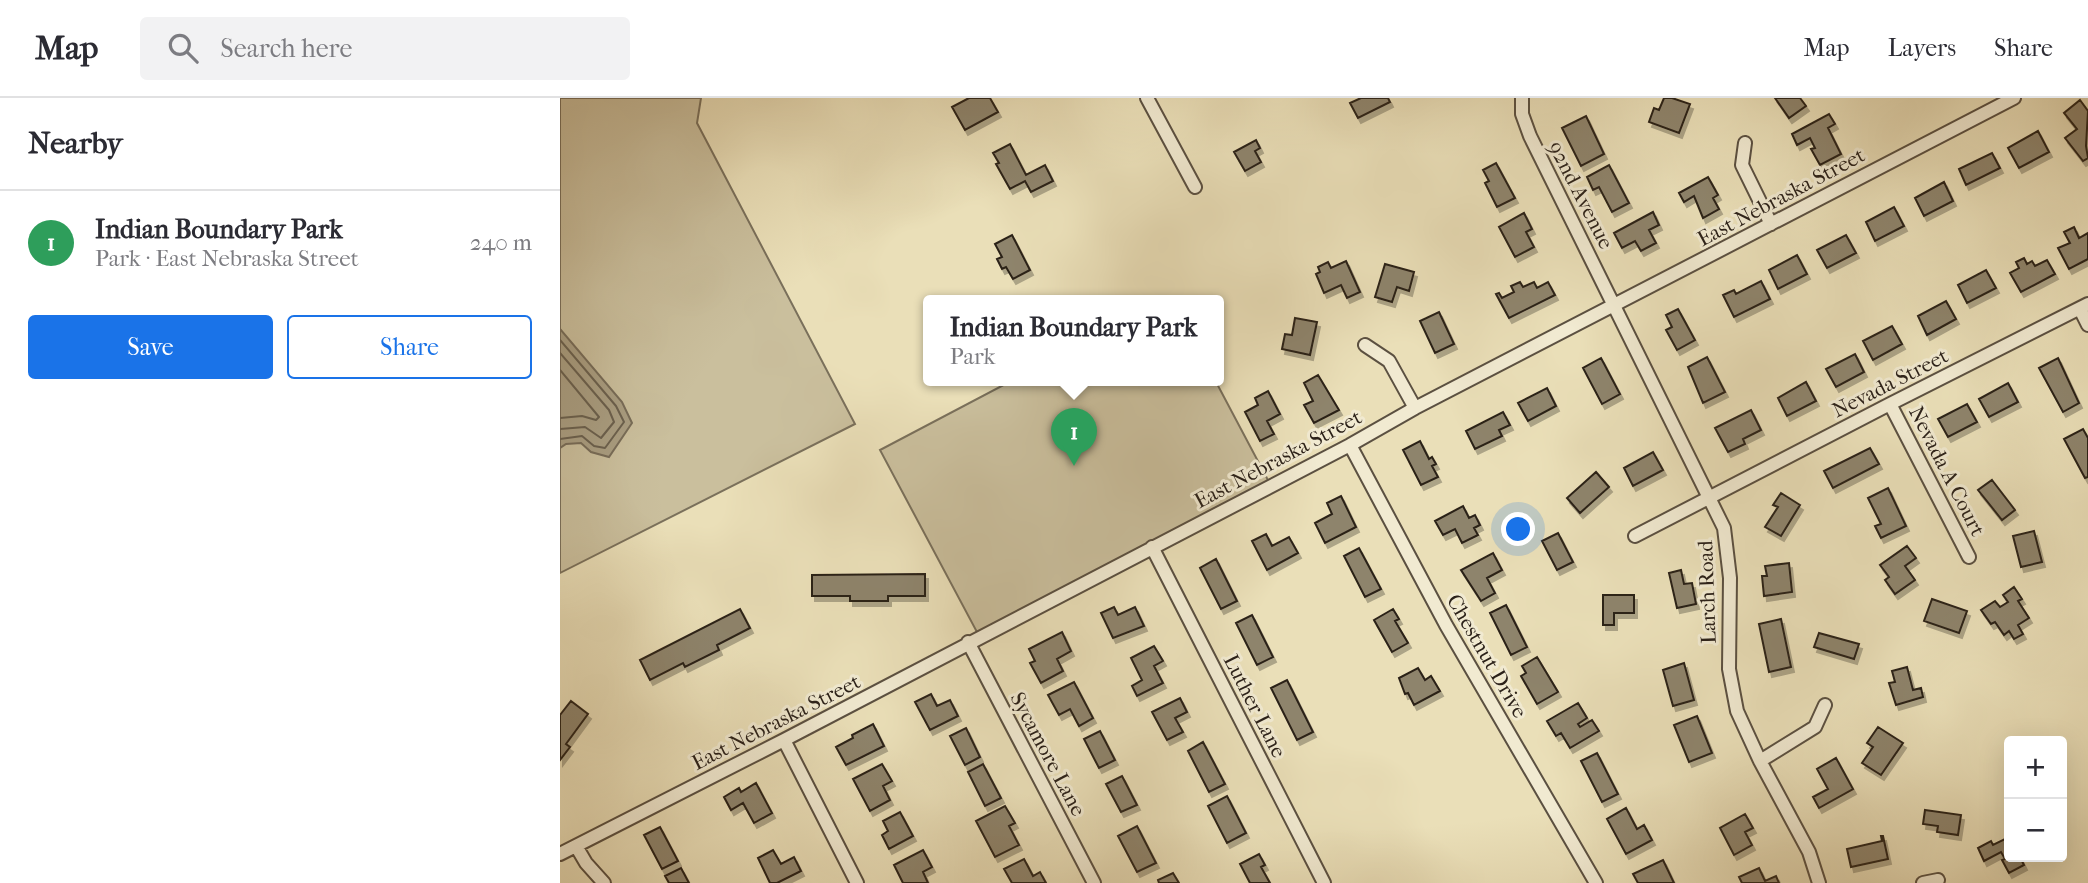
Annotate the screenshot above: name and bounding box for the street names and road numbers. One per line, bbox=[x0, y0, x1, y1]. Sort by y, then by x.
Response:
street label: 92nd Avenue bbox=[1544, 137, 1618, 253]
street label: East Nebraska Street bbox=[1693, 143, 1869, 251]
street label: Nevada Street bbox=[1828, 343, 1952, 422]
street label: Nevada A Court bbox=[1904, 402, 1990, 540]
street label: East Nebraska Street bbox=[1190, 405, 1366, 513]
street label: Larch Road bbox=[1693, 539, 1721, 644]
street label: Chestnut Drive bbox=[1442, 590, 1532, 722]
street label: Luther Lane bbox=[1219, 650, 1291, 762]
street label: East Nebraska Street bbox=[688, 669, 865, 775]
street label: Sycamore Lane bbox=[1005, 688, 1091, 820]

